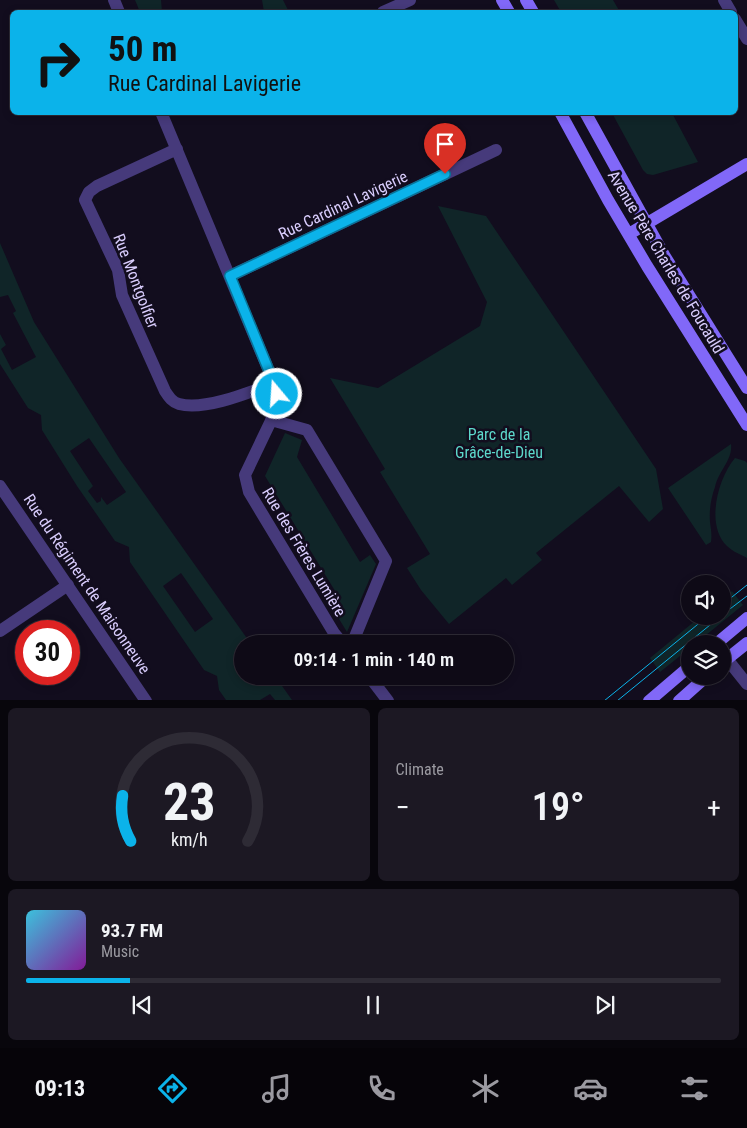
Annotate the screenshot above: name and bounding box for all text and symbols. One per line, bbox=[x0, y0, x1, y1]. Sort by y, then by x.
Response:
text: 50 m bbox=[108, 29, 177, 70]
icon: right bbox=[25, 30, 90, 95]
text: Rue Cardinal Lavigerie bbox=[108, 71, 301, 96]
pin bbox=[424, 123, 466, 174]
icon: arrive bbox=[431, 130, 459, 158]
street label: Rue Cardinal Lavigerie bbox=[275, 167, 411, 243]
street label: Avenue Père Charles de Foucauld bbox=[604, 167, 728, 357]
street label: Rue Montgolfier bbox=[109, 231, 163, 331]
position arrow bbox=[250, 367, 302, 419]
park label: Parc de la Grâce-de-Dieu bbox=[455, 425, 543, 462]
street label: Rue des Frères Lumière bbox=[258, 484, 350, 620]
street label: Rue du Régiment de Maisonneuve bbox=[20, 490, 154, 678]
map controls bbox=[681, 575, 731, 685]
button: sound bbox=[681, 575, 731, 625]
speed limit sign: 30 bbox=[15, 620, 80, 685]
button: layers bbox=[681, 635, 731, 685]
text: 09:14 · 1 min · 140 m bbox=[294, 648, 454, 671]
text: Climate bbox=[396, 760, 444, 779]
text: 23 bbox=[162, 772, 215, 833]
text: 19° bbox=[532, 785, 585, 829]
text: − bbox=[396, 791, 410, 824]
text: + bbox=[707, 791, 721, 824]
text: km/h bbox=[170, 829, 207, 850]
text: 93.7 FM bbox=[101, 919, 163, 942]
text: Music bbox=[101, 942, 139, 961]
icon: previous bbox=[128, 991, 156, 1019]
icon: pause bbox=[359, 991, 387, 1019]
icon: next bbox=[591, 991, 619, 1019]
icon: directions bbox=[155, 1071, 190, 1106]
icon: music bbox=[259, 1071, 294, 1106]
icon: phone bbox=[364, 1071, 399, 1106]
icon: climate bbox=[468, 1071, 503, 1106]
icon: car bbox=[573, 1071, 608, 1106]
icon: filters bbox=[677, 1071, 712, 1106]
text: 09:13 bbox=[35, 1076, 85, 1101]

